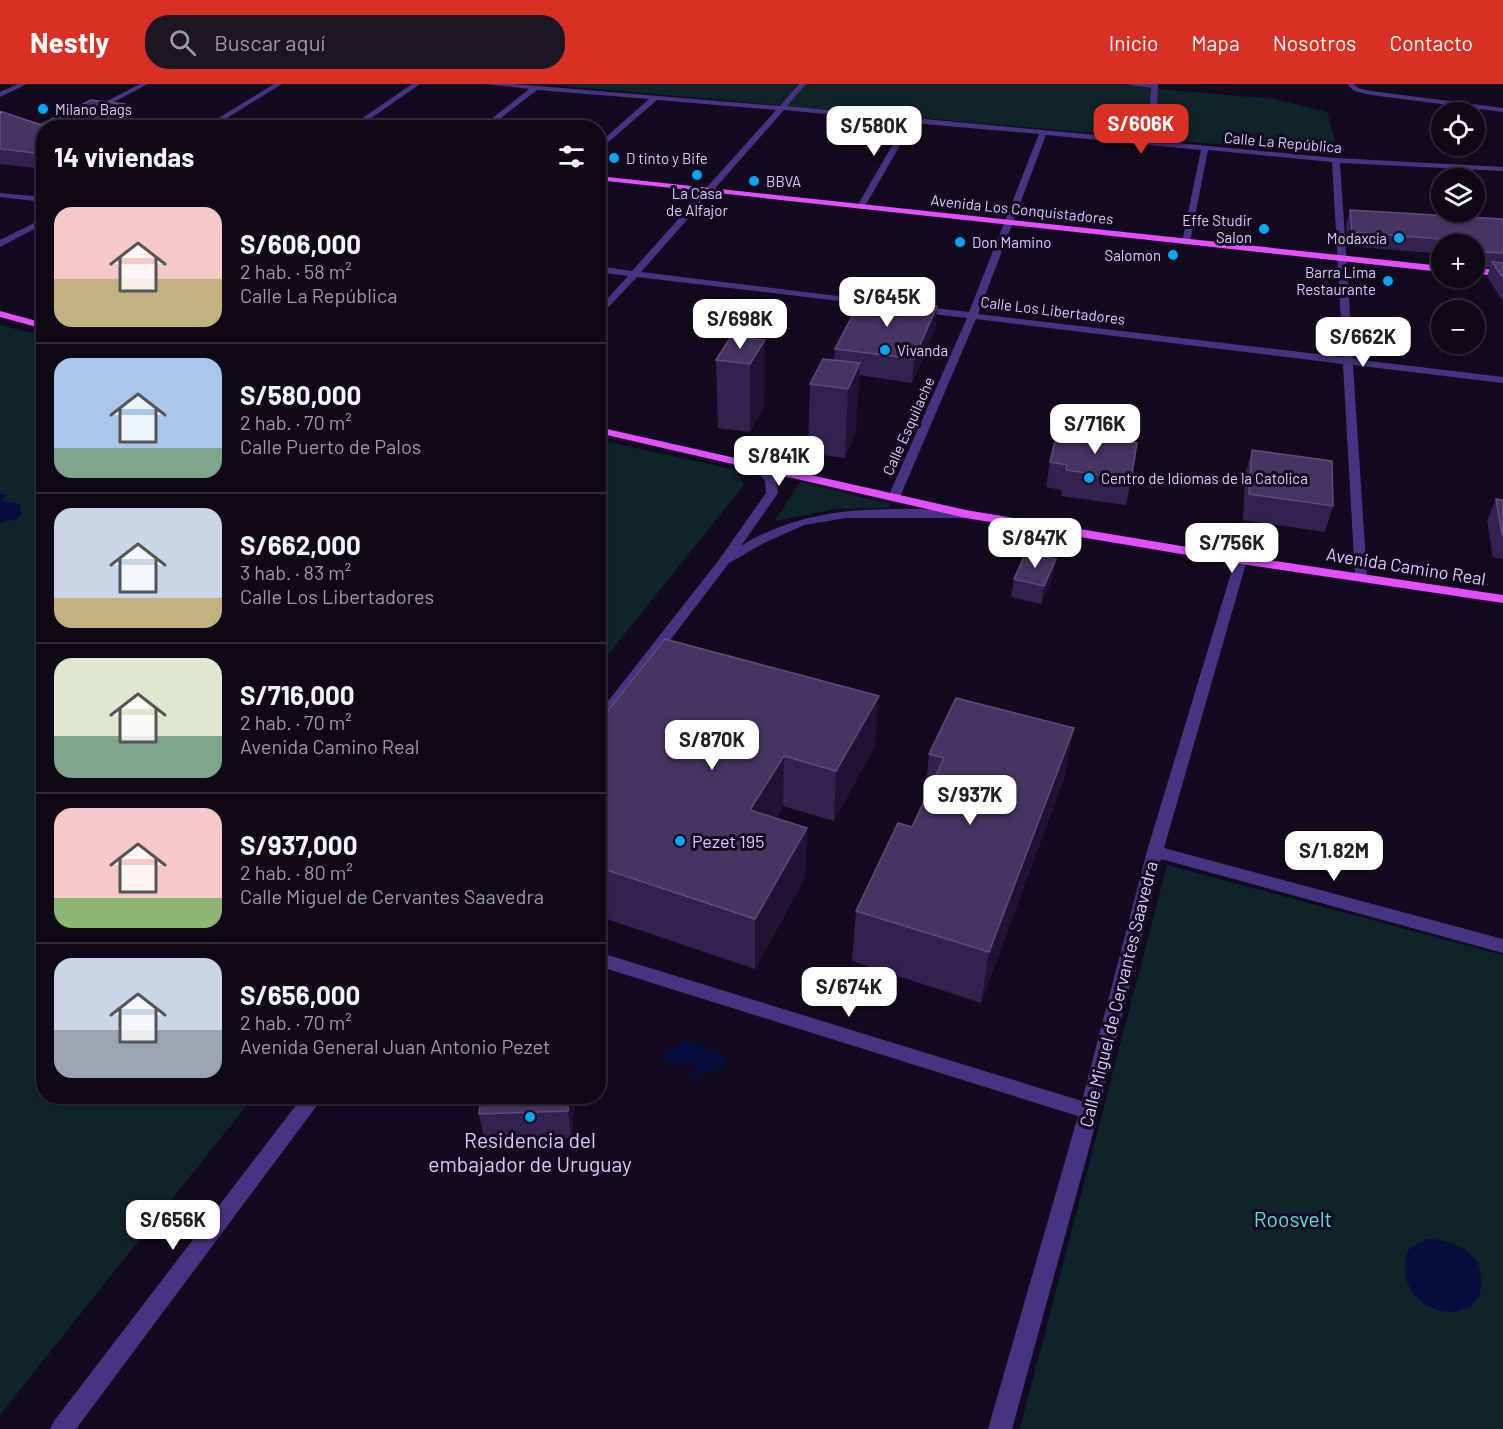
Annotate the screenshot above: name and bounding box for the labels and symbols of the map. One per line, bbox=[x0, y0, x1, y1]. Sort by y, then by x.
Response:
place label: Milano Bags bbox=[55, 100, 132, 118]
marker: Milano Bags bbox=[36, 102, 50, 116]
pin: S/606K bbox=[1092, 104, 1190, 155]
pin: S/580K bbox=[825, 106, 923, 157]
street label: Calle La República bbox=[1223, 128, 1343, 156]
place label: D tinto y Bife bbox=[626, 149, 708, 167]
marker: D tinto y Bife bbox=[607, 151, 621, 165]
marker: La Casa de Alfajor bbox=[690, 168, 704, 182]
place label: BBVA bbox=[766, 172, 801, 190]
marker: BBVA bbox=[747, 174, 761, 188]
place label: La Casa de Alfajor bbox=[666, 184, 728, 219]
street label: Avenida Los Conquistadores bbox=[930, 190, 1114, 228]
place label: Effe Studir Salon bbox=[1182, 211, 1253, 246]
marker: Effe Studir Salon bbox=[1257, 222, 1271, 236]
place label: Modaxcía bbox=[1327, 229, 1387, 247]
marker: Modaxcía bbox=[1392, 231, 1406, 245]
place label: Don Mamino bbox=[972, 233, 1051, 251]
marker: Don Mamino bbox=[953, 235, 967, 249]
place label: Salomon bbox=[1104, 246, 1161, 264]
marker: Salomon bbox=[1166, 248, 1180, 262]
place label: Barra Lima Restaurante bbox=[1296, 263, 1376, 298]
marker: Barra Lima Restaurante bbox=[1381, 274, 1395, 288]
pin: S/645K bbox=[838, 277, 936, 328]
street label: Calle Los Libertadores bbox=[980, 292, 1126, 328]
pin: S/698K bbox=[691, 299, 789, 350]
pin: S/662K bbox=[1314, 317, 1412, 368]
place label: Vivanda bbox=[897, 341, 948, 359]
marker: Vivanda bbox=[878, 343, 892, 357]
street label: Calle Esquilache bbox=[878, 374, 938, 478]
pin: S/716K bbox=[1046, 404, 1144, 455]
pin: S/841K bbox=[730, 436, 828, 487]
place label: Centro de Idiomas de la Catolica bbox=[1101, 469, 1308, 487]
marker: Centro de Idiomas de la Catolica bbox=[1082, 471, 1096, 485]
pin: S/847K bbox=[986, 518, 1084, 569]
pin: S/756K bbox=[1183, 523, 1281, 574]
street label: Avenida Camino Real bbox=[1325, 543, 1487, 589]
pin: S/870K bbox=[663, 720, 761, 771]
pin: S/937K bbox=[921, 775, 1019, 826]
place label: Pezet 195 bbox=[692, 830, 765, 852]
pin: S/1.82M bbox=[1279, 831, 1389, 882]
marker: Pezet 195 bbox=[673, 834, 687, 848]
street label: Calle Miguel de Cervantes Saavedra bbox=[1074, 859, 1162, 1129]
pin: S/674K bbox=[800, 967, 898, 1018]
marker: Residencia del embajador de Uruguay bbox=[523, 1110, 537, 1124]
place label: Residencia del embajador de Uruguay bbox=[428, 1127, 632, 1176]
pin: S/656K bbox=[124, 1200, 222, 1251]
park label: Roosvelt bbox=[1254, 1206, 1332, 1231]

